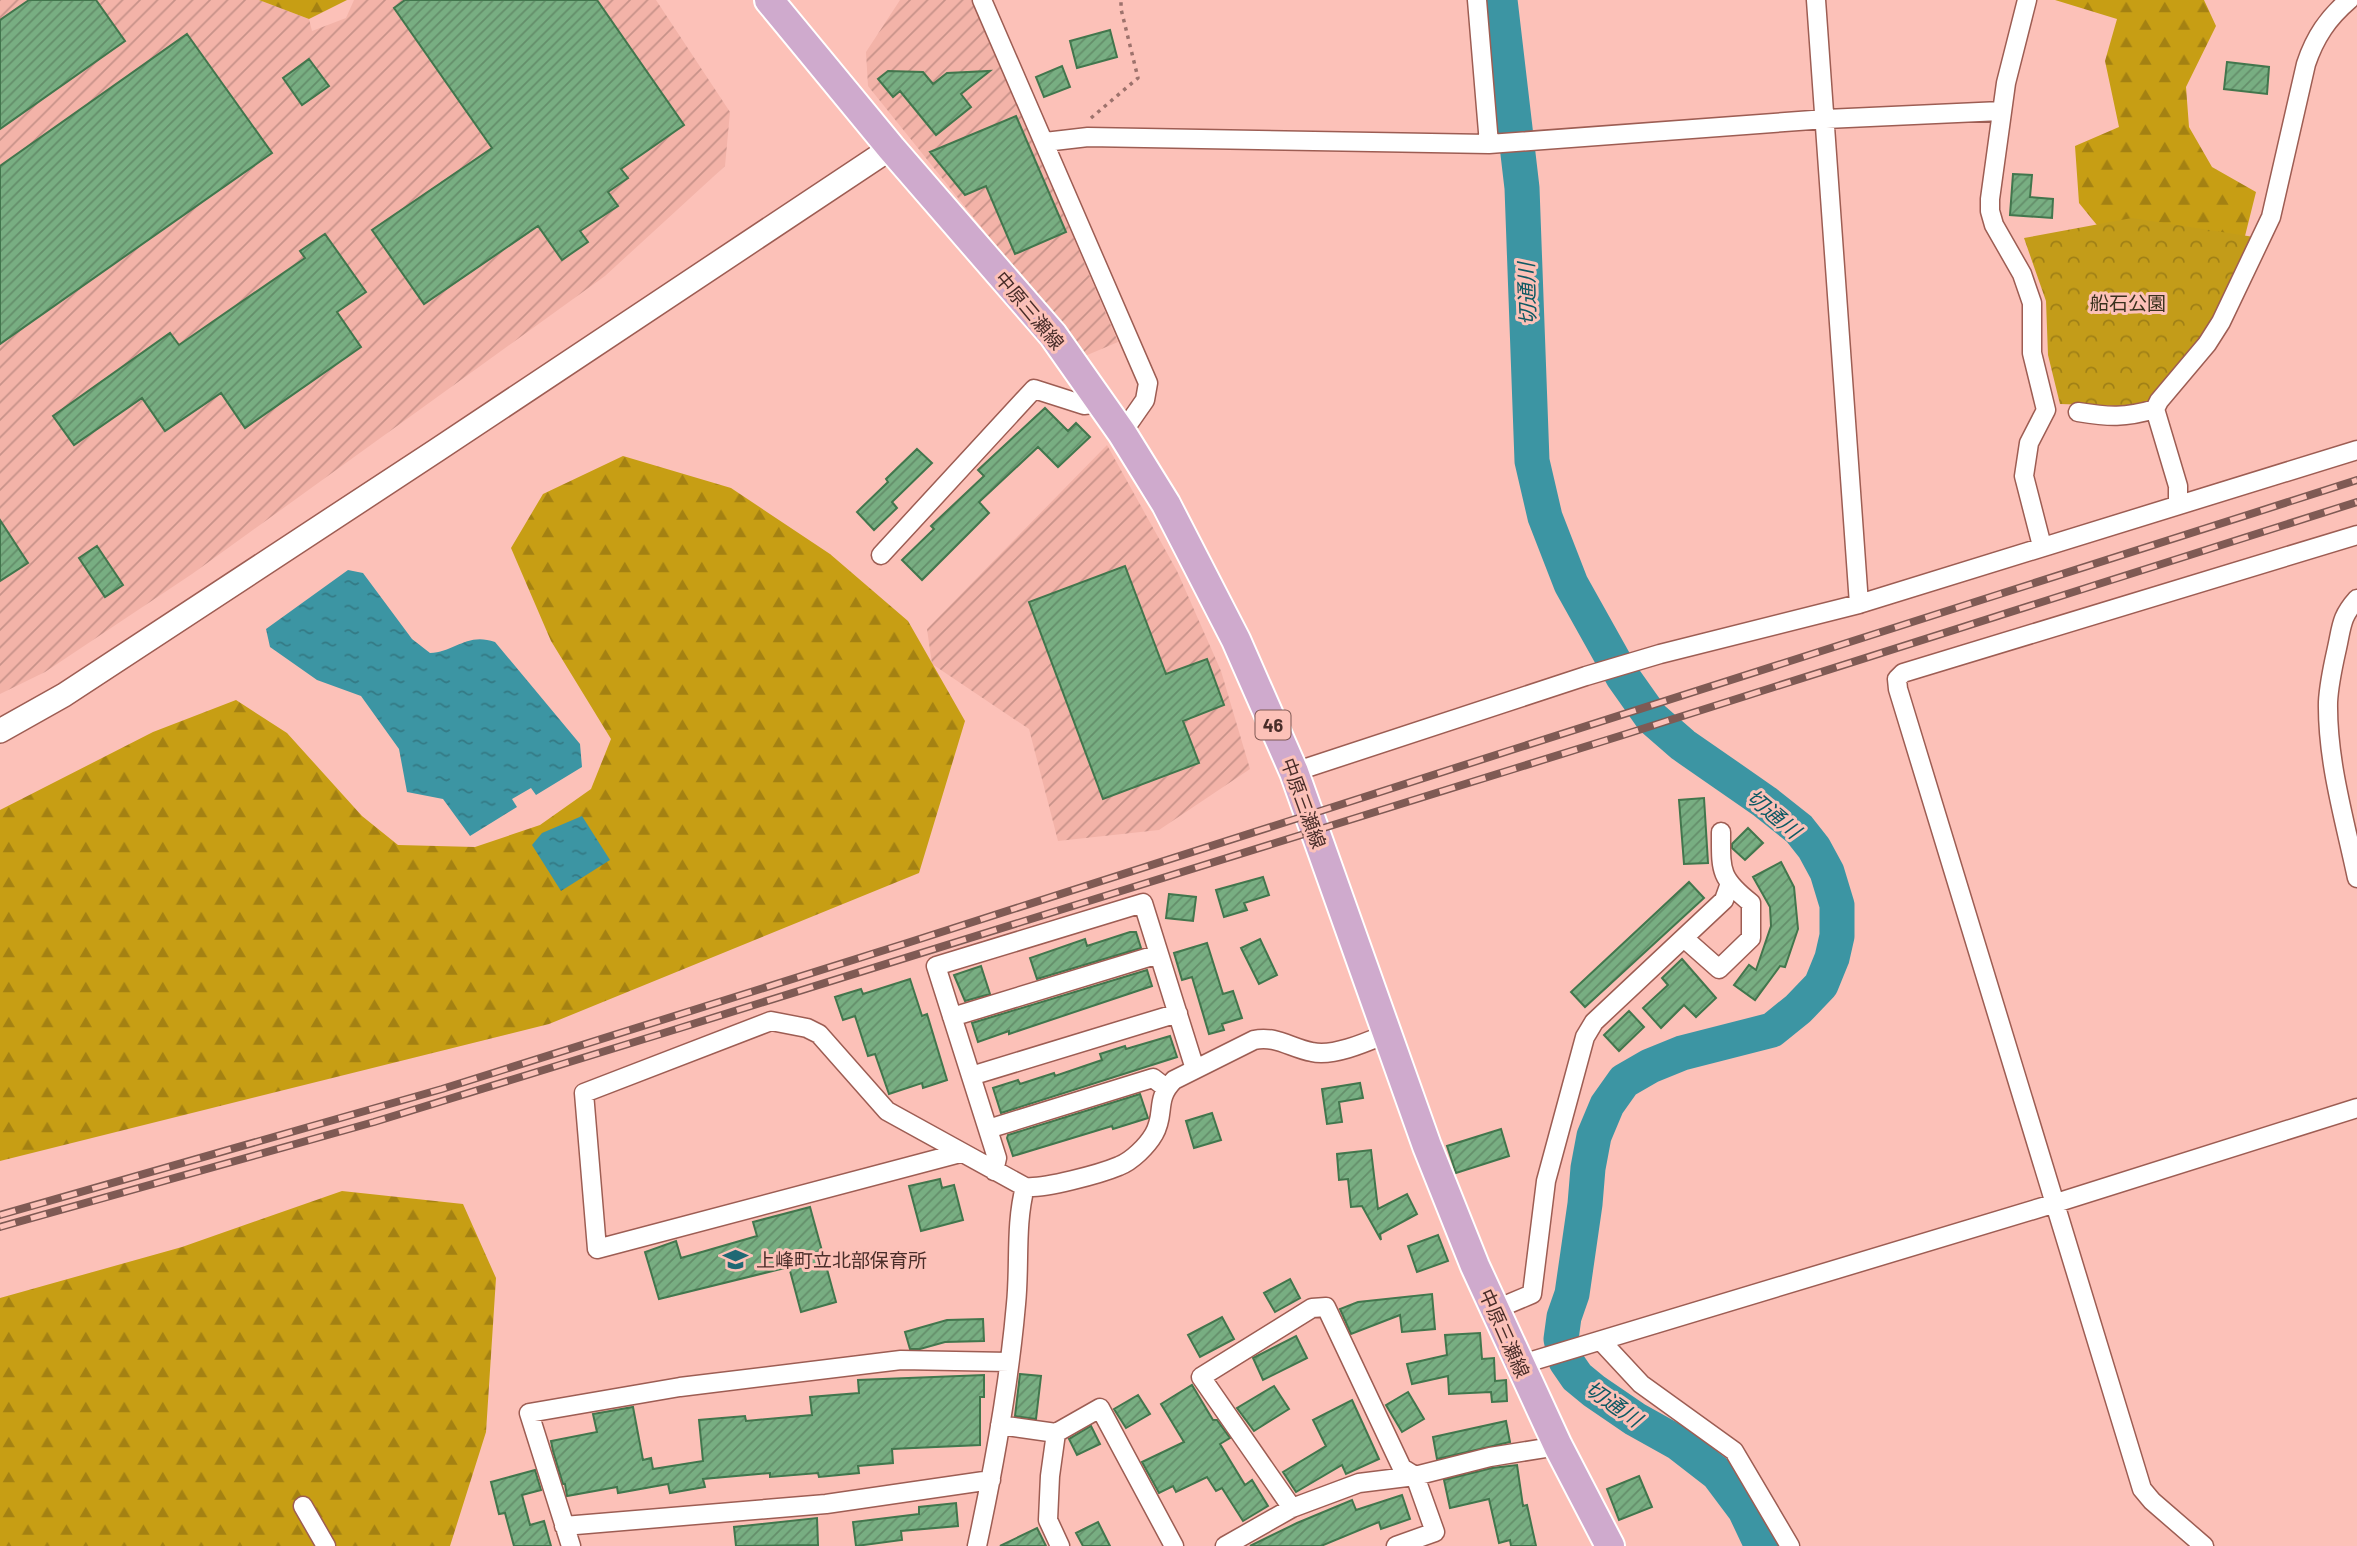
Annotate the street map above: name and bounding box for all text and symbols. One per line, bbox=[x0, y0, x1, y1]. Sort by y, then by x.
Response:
water label: 切通川 bbox=[1512, 260, 1540, 326]
street label: 中原三瀬線 bbox=[991, 266, 1069, 354]
park label: 船石公園 bbox=[2090, 291, 2166, 314]
road number: 46 bbox=[1256, 710, 1290, 740]
street label: 中原三瀬線 bbox=[1277, 754, 1331, 852]
water label: 切通川 bbox=[1742, 783, 1808, 844]
school or university icon: 上峰町立北部保育所 bbox=[722, 1245, 750, 1273]
place label: 上峰町立北部保育所 bbox=[756, 1248, 927, 1271]
street label: 中原三瀬線 bbox=[1475, 1285, 1535, 1381]
water label: 切通川 bbox=[1581, 1375, 1649, 1432]

